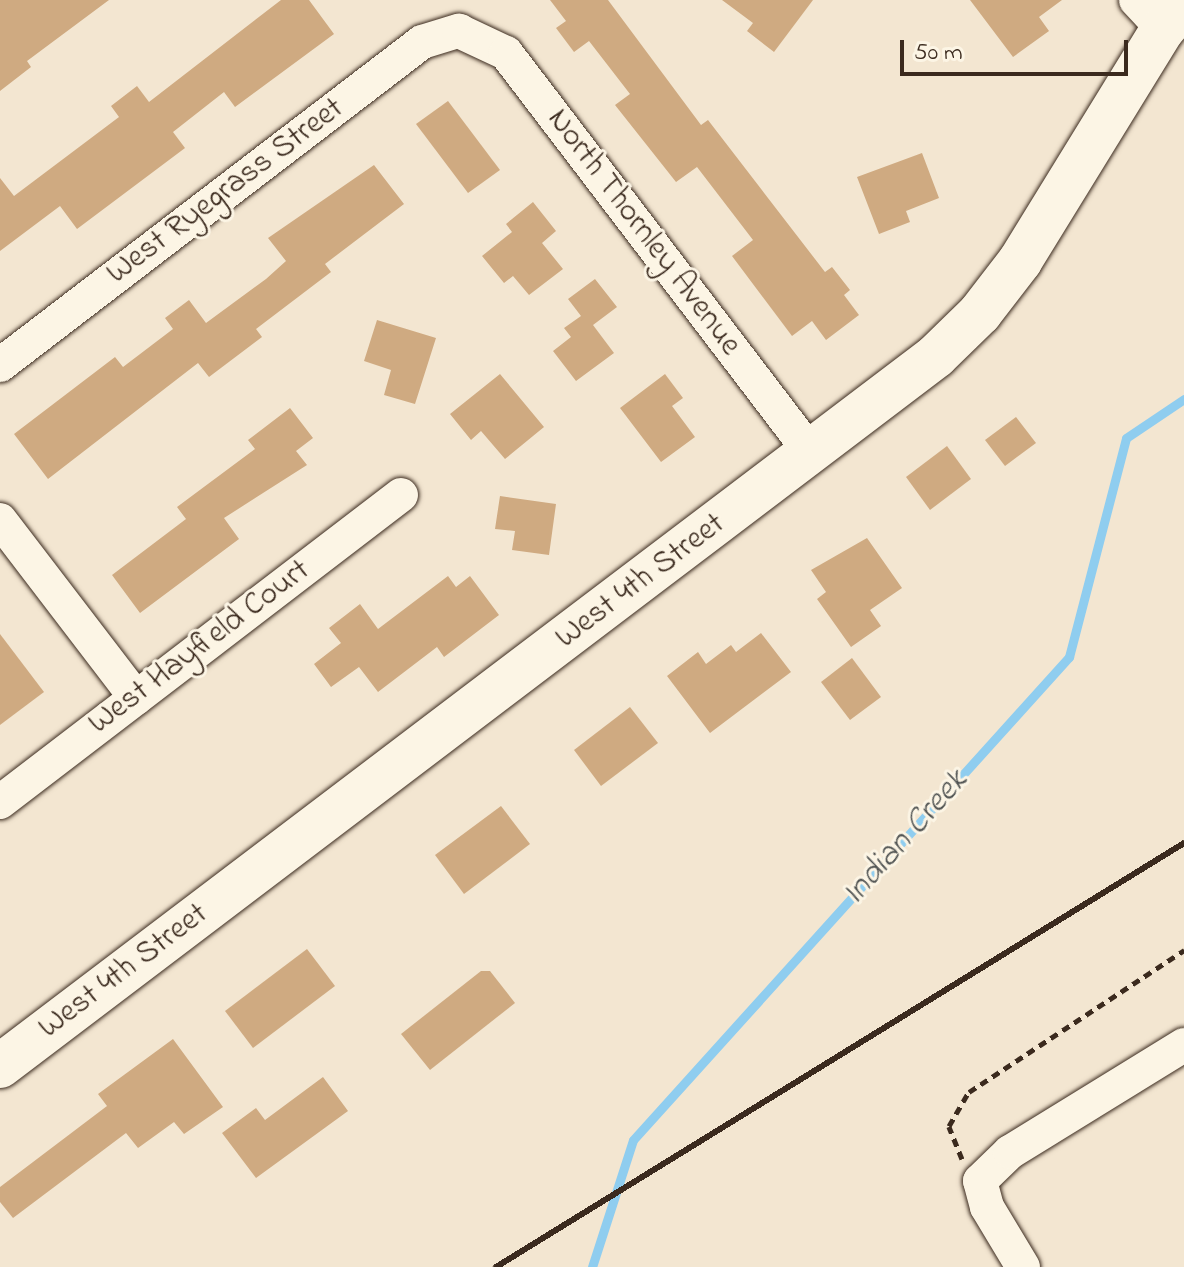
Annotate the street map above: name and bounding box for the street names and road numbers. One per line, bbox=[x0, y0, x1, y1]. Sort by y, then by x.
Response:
street label: West Ryegrass Street bbox=[100, 90, 352, 294]
street label: North Thornley Avenue bbox=[538, 102, 748, 364]
street label: West 4th Street bbox=[549, 506, 733, 658]
street label: West Hayfield Court bbox=[82, 552, 318, 744]
street label: West 4th Street bbox=[32, 896, 216, 1048]

